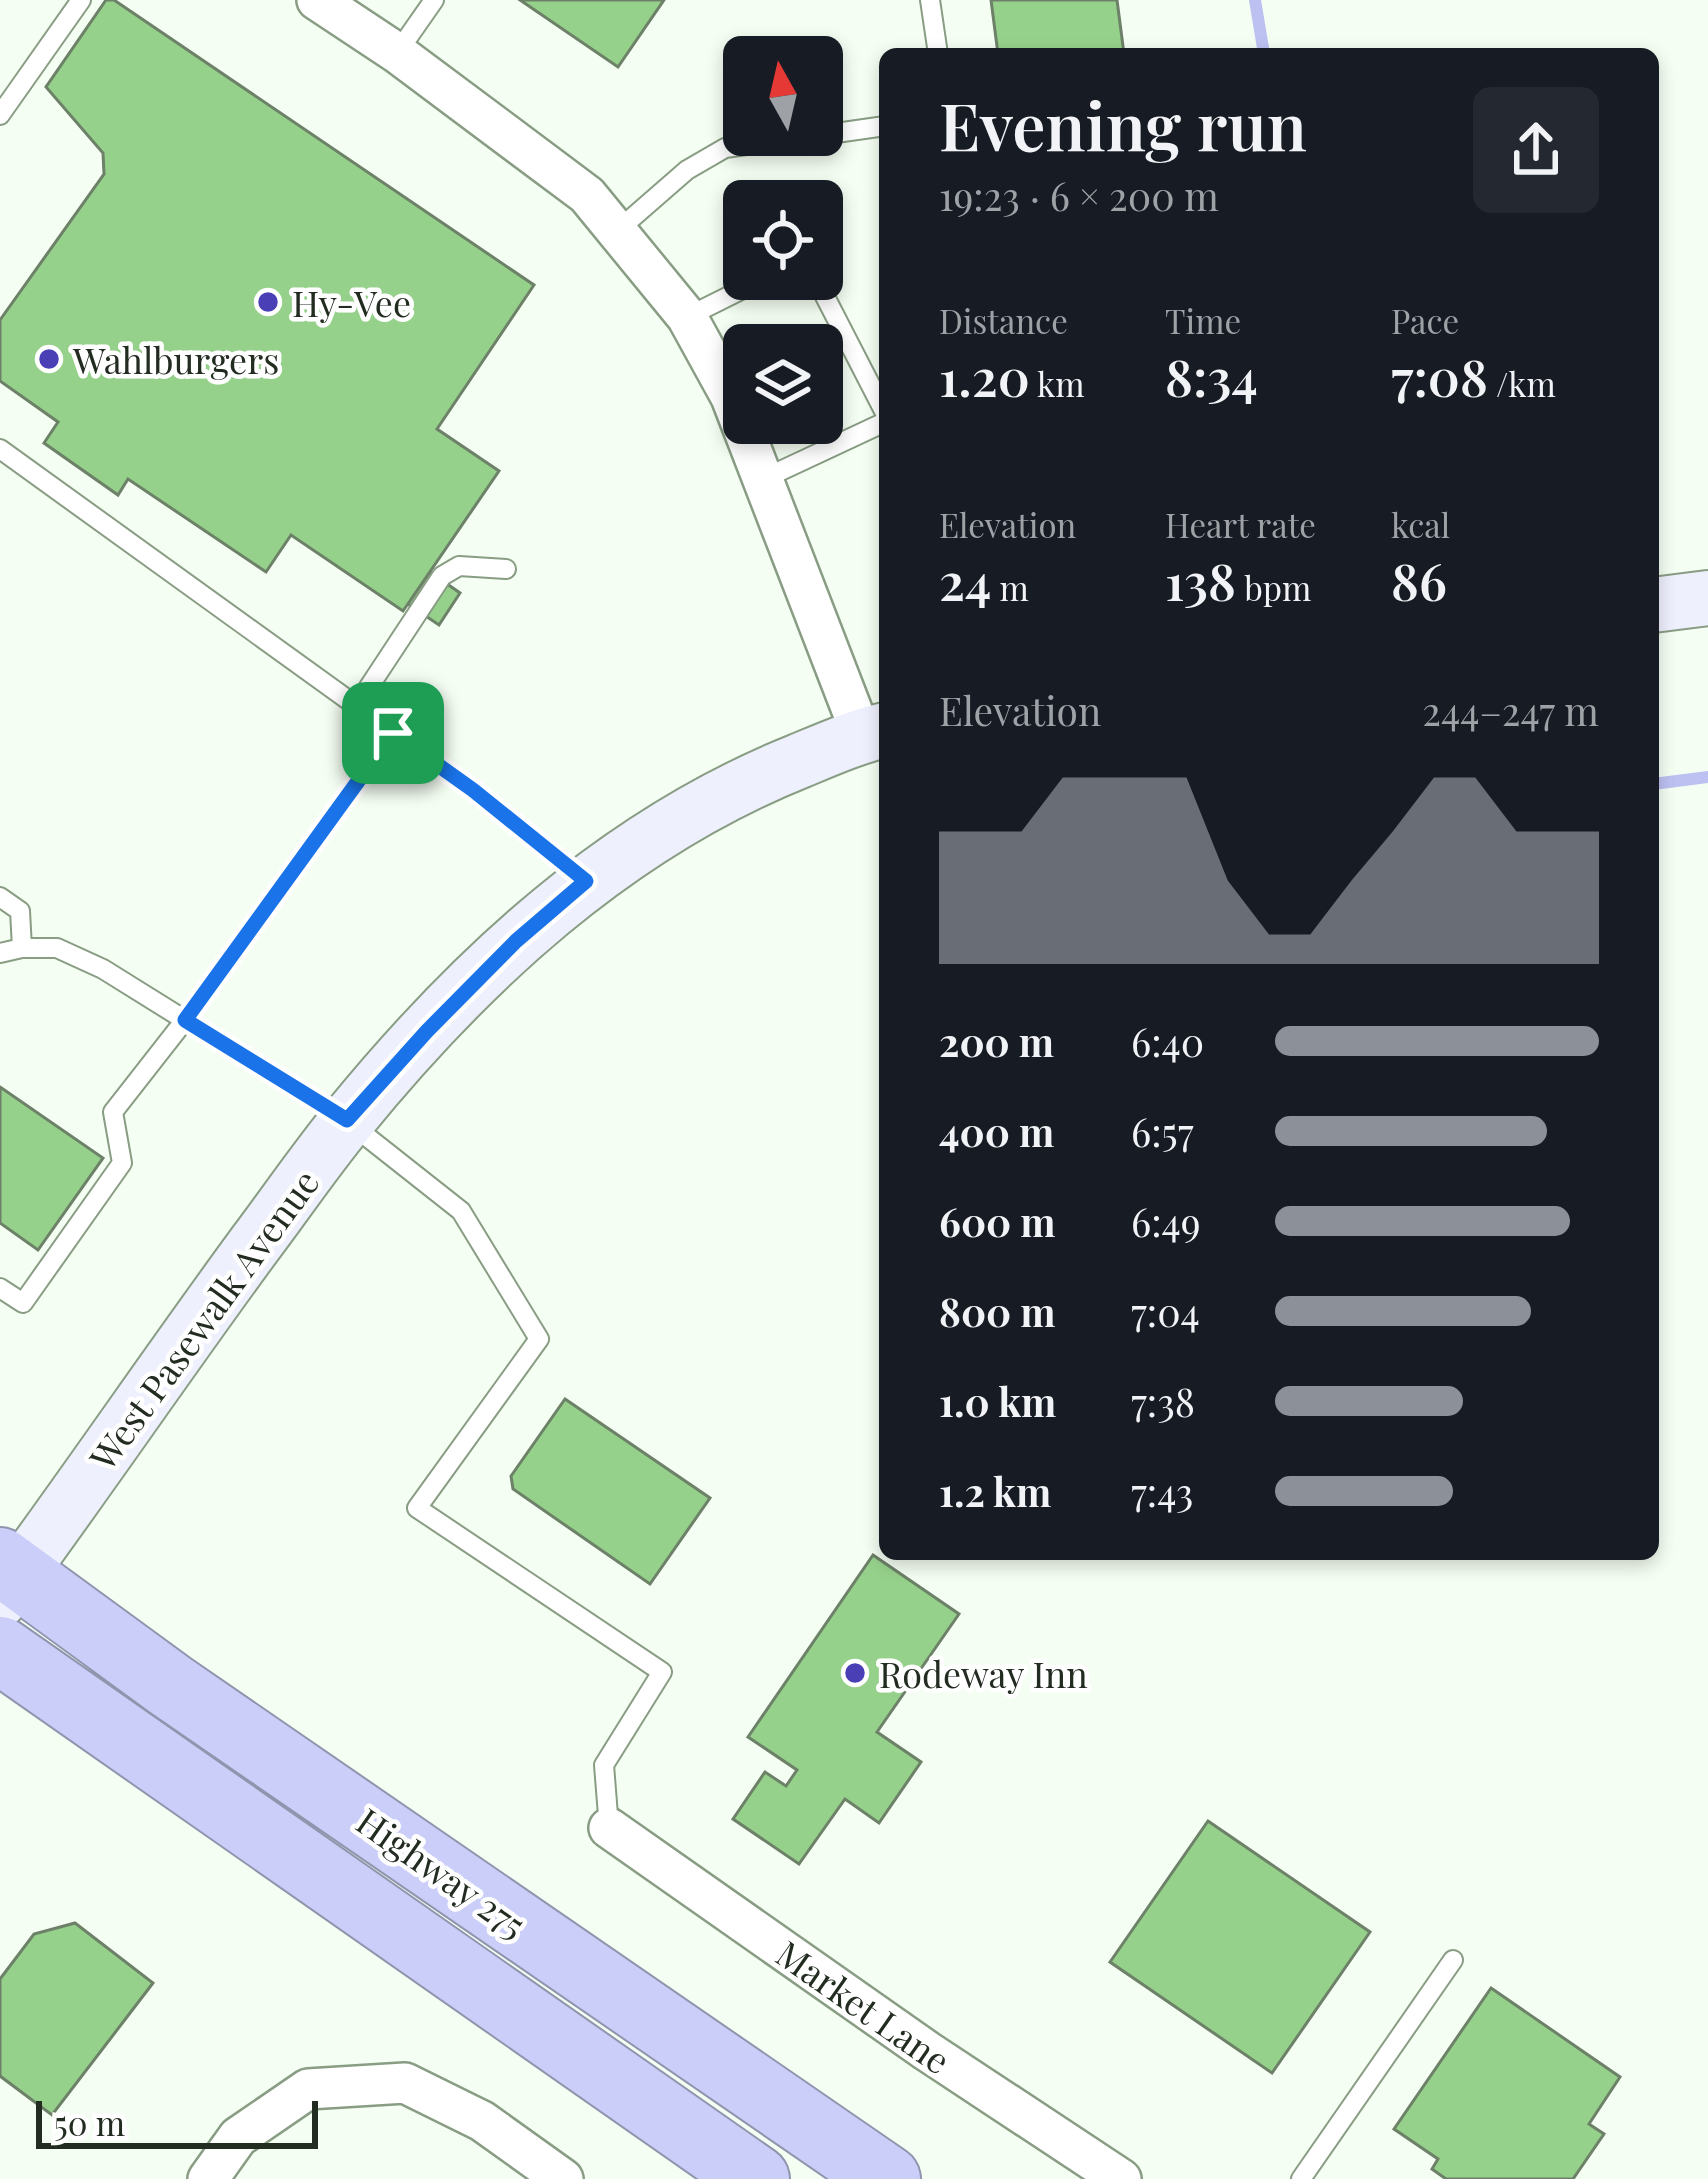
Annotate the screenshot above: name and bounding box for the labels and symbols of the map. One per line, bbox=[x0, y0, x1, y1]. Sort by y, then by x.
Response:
north arrow bbox=[723, 36, 843, 156]
place label: Hy-Vee bbox=[292, 278, 411, 326]
marker: Hy-Vee bbox=[255, 289, 281, 315]
place label: Wahlburgers bbox=[72, 335, 279, 383]
marker: Wahlburgers bbox=[36, 346, 62, 372]
pin bbox=[342, 682, 444, 784]
street label: West Pasewalk Avenue bbox=[77, 1159, 328, 1480]
place label: Rodeway Inn bbox=[879, 1649, 1088, 1697]
marker: Rodeway Inn bbox=[842, 1660, 868, 1686]
street label: Highway 275 bbox=[348, 1796, 536, 1948]
street label: Market Lane bbox=[768, 1929, 960, 2083]
scale bar bbox=[36, 2095, 318, 2148]

